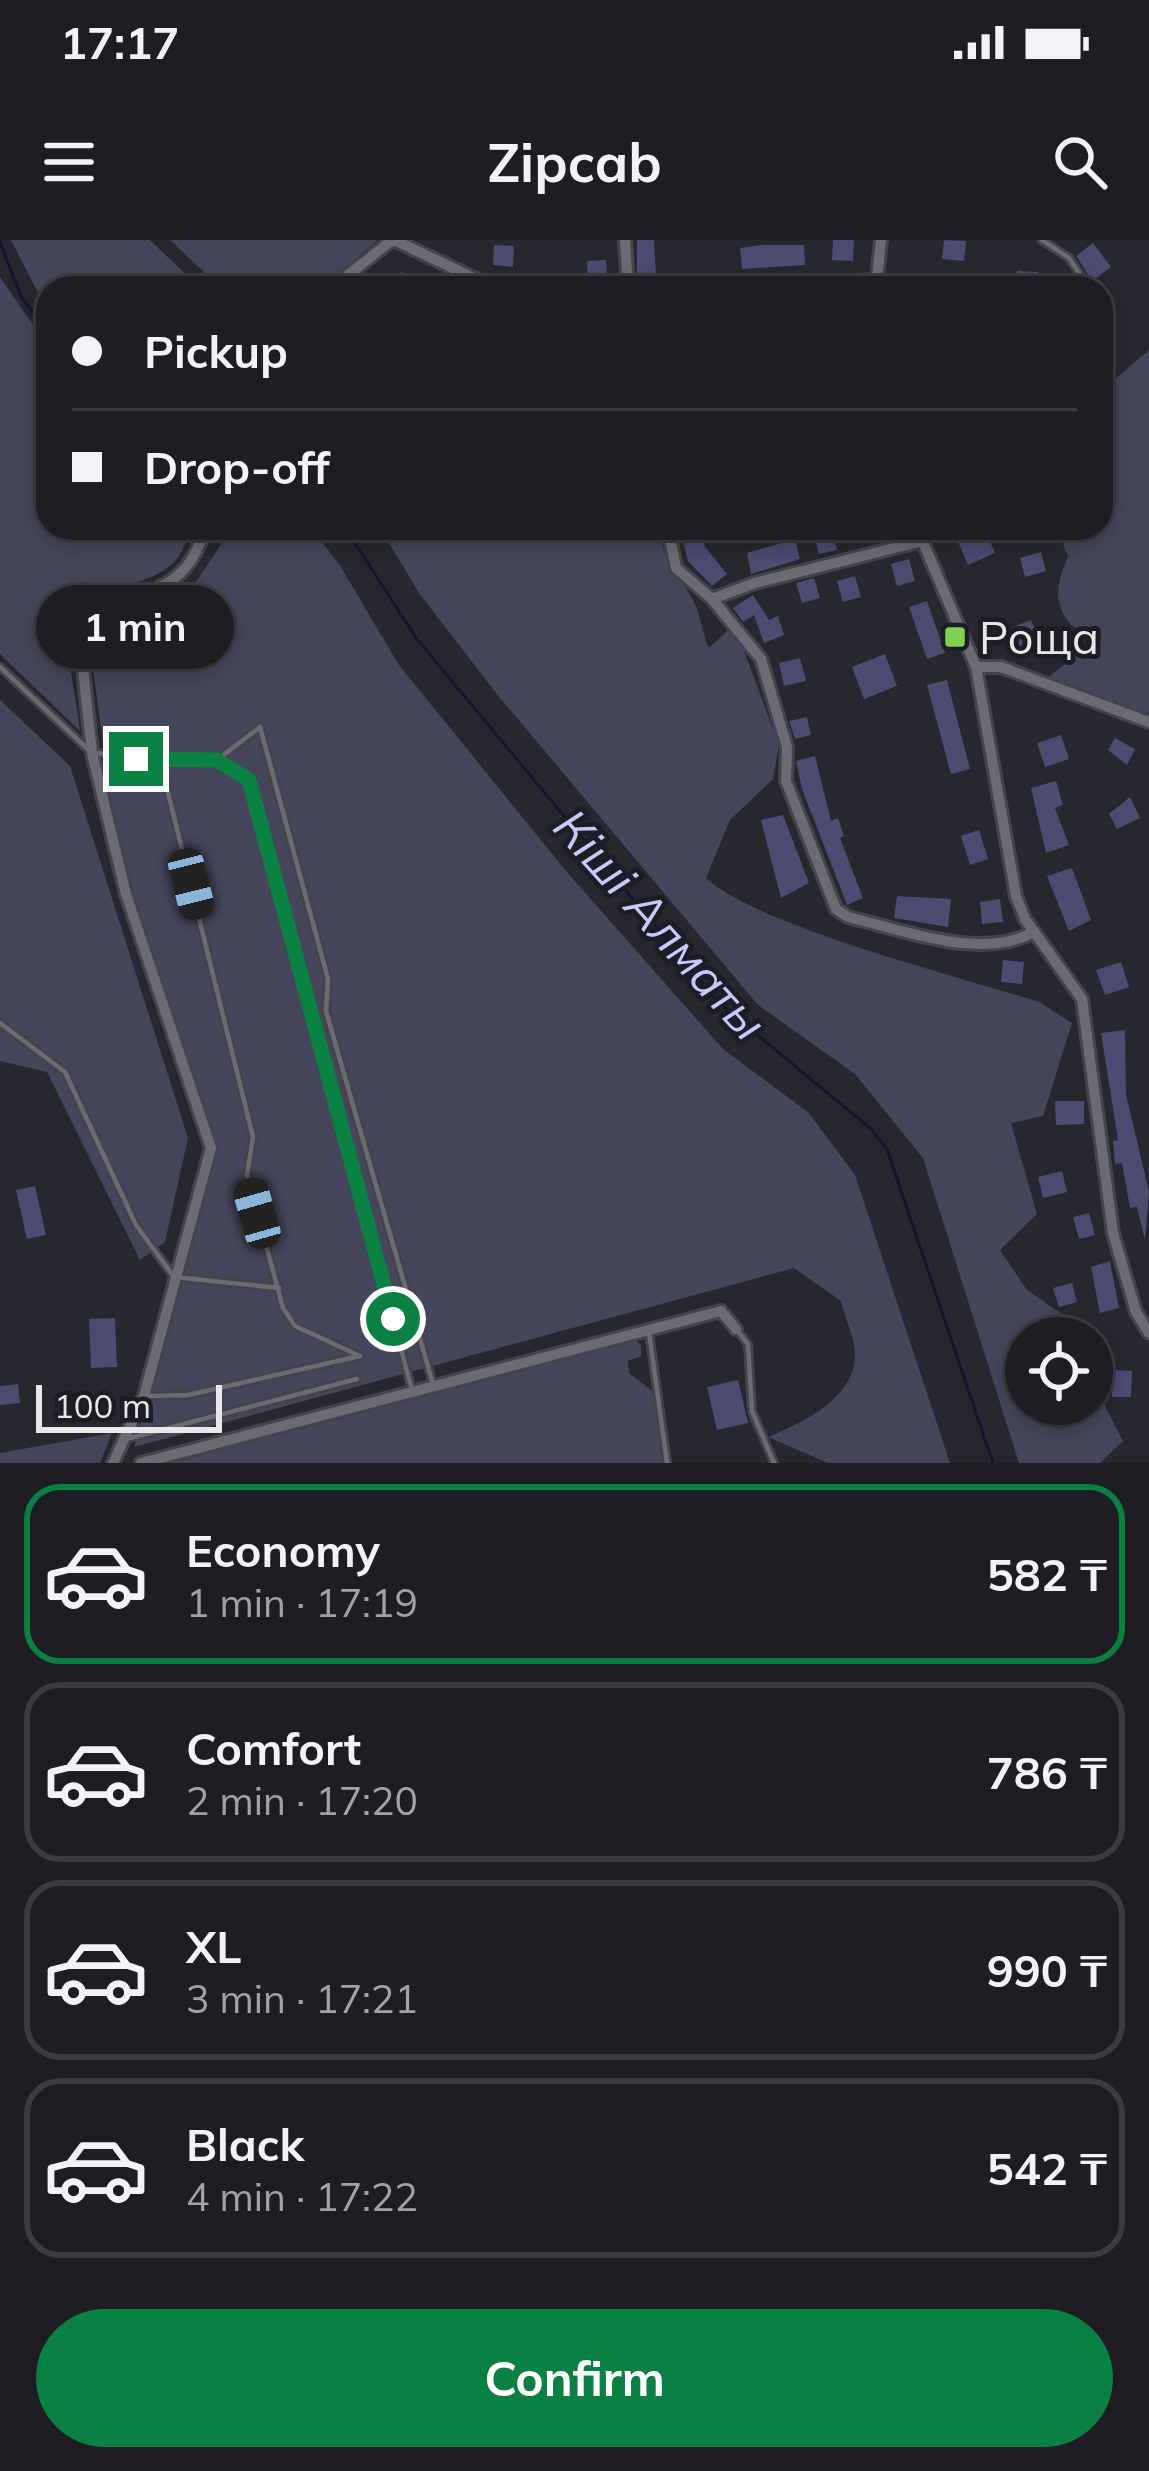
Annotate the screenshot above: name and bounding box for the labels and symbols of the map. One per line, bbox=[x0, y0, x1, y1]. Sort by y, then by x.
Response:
callout: 1 min bbox=[37, 585, 235, 669]
place label: Роща bbox=[979, 609, 1099, 665]
marker: Роща bbox=[942, 624, 968, 650]
route end bbox=[109, 732, 163, 786]
water label: Кіші Алматы bbox=[542, 796, 780, 1052]
car bbox=[165, 845, 217, 923]
car bbox=[230, 1173, 284, 1253]
route start bbox=[366, 1292, 420, 1346]
scale bar bbox=[36, 1379, 222, 1432]

